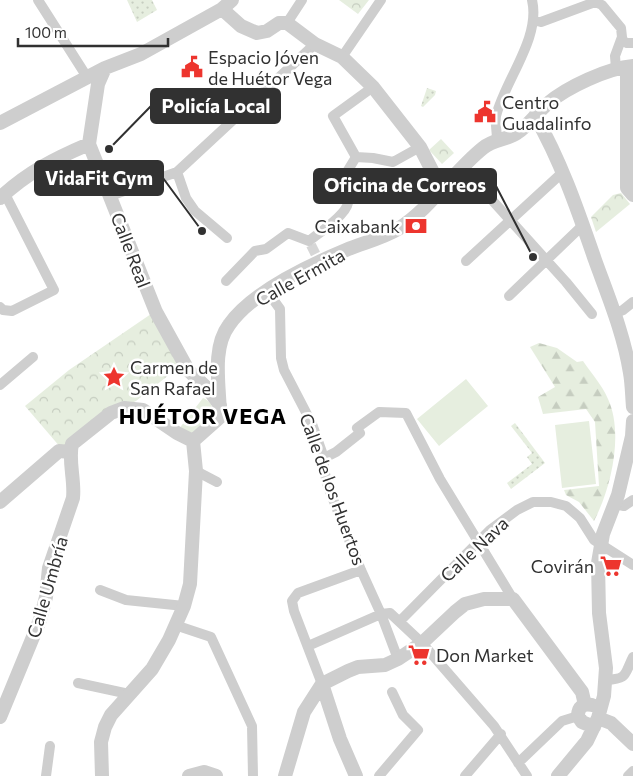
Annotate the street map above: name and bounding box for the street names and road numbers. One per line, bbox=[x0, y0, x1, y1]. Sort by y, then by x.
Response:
street label: Calle Real bbox=[107, 209, 155, 291]
street label: Calle Ermita bbox=[251, 243, 349, 311]
street label: Calle de los Huertos bbox=[295, 410, 371, 568]
street label: Calle Nava bbox=[435, 512, 513, 586]
street label: Calle Umbría bbox=[22, 534, 72, 640]

